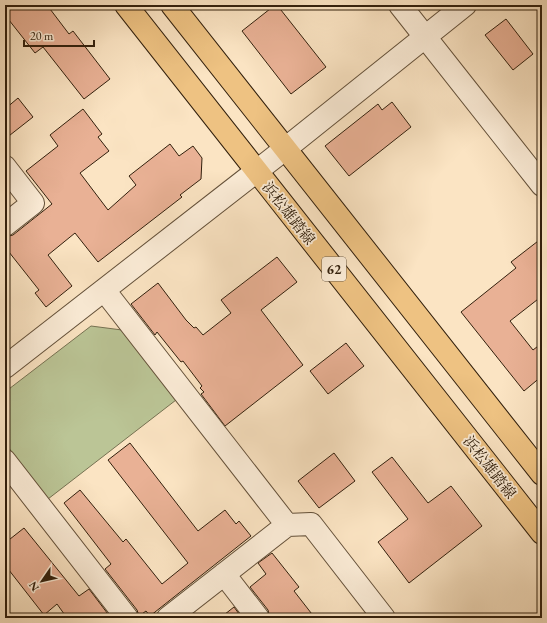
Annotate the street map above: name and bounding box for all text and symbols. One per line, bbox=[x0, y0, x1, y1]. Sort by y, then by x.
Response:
scale bar bbox=[24, 22, 94, 48]
text: 20 m bbox=[30, 28, 54, 44]
street label: 浜松雄踏線 bbox=[258, 178, 320, 248]
road number: 62 bbox=[322, 257, 346, 281]
street label: 浜松雄踏線 bbox=[459, 432, 521, 502]
north arrow bbox=[22, 561, 62, 601]
text: N bbox=[25, 579, 42, 594]

